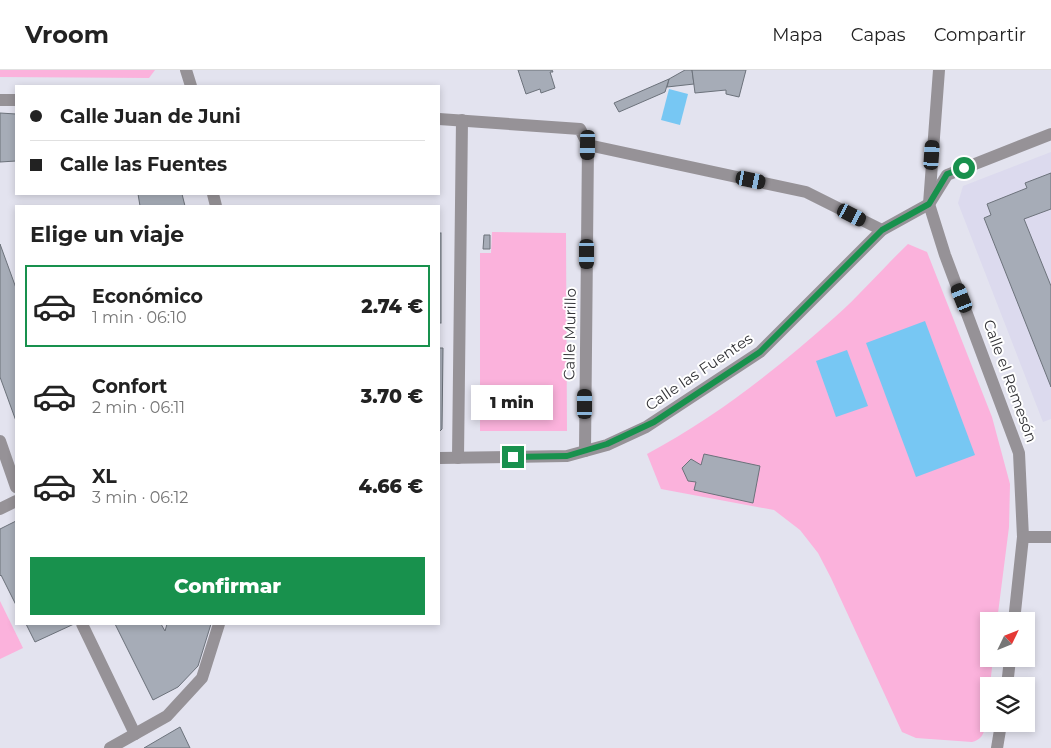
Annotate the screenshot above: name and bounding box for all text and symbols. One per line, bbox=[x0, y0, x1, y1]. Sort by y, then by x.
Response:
text: Vroom bbox=[25, 20, 109, 49]
text: Mapa bbox=[772, 24, 823, 46]
text: Capas bbox=[851, 24, 906, 46]
text: Compartir bbox=[934, 24, 1026, 46]
text: Calle Juan de Juni bbox=[60, 105, 241, 128]
car bbox=[580, 130, 595, 160]
car bbox=[923, 140, 940, 170]
text: Calle las Fuentes bbox=[60, 153, 227, 176]
route start bbox=[953, 157, 975, 179]
car bbox=[734, 170, 767, 190]
car bbox=[835, 202, 868, 228]
text: Elige un viaje bbox=[30, 221, 184, 248]
car bbox=[579, 239, 594, 269]
car bbox=[949, 281, 974, 315]
icon: car bbox=[32, 284, 77, 329]
text: Económico bbox=[92, 285, 203, 308]
street label: Calle Murillo bbox=[559, 288, 580, 380]
text: 2.74 € bbox=[361, 295, 423, 318]
text: 1 min · 06:10 bbox=[92, 308, 187, 327]
street label: Calle el Remesón bbox=[979, 317, 1041, 445]
street label: Calle las Fuentes bbox=[641, 329, 756, 414]
icon: car bbox=[32, 374, 77, 419]
text: Confort bbox=[92, 375, 167, 398]
callout: 1 min bbox=[472, 384, 554, 420]
text: 3.70 € bbox=[361, 385, 423, 408]
car bbox=[577, 389, 592, 419]
text: 1 min bbox=[490, 393, 534, 412]
text: 2 min · 06:11 bbox=[92, 398, 185, 417]
route end bbox=[502, 446, 524, 468]
icon: car bbox=[32, 464, 77, 509]
text: XL bbox=[92, 465, 117, 488]
text: 4.66 € bbox=[358, 475, 423, 498]
text: 3 min · 06:12 bbox=[92, 488, 188, 507]
button: Confirmar bbox=[30, 557, 425, 615]
north arrow bbox=[980, 612, 1035, 668]
map controls bbox=[980, 612, 1035, 732]
button: layers bbox=[980, 677, 1035, 732]

